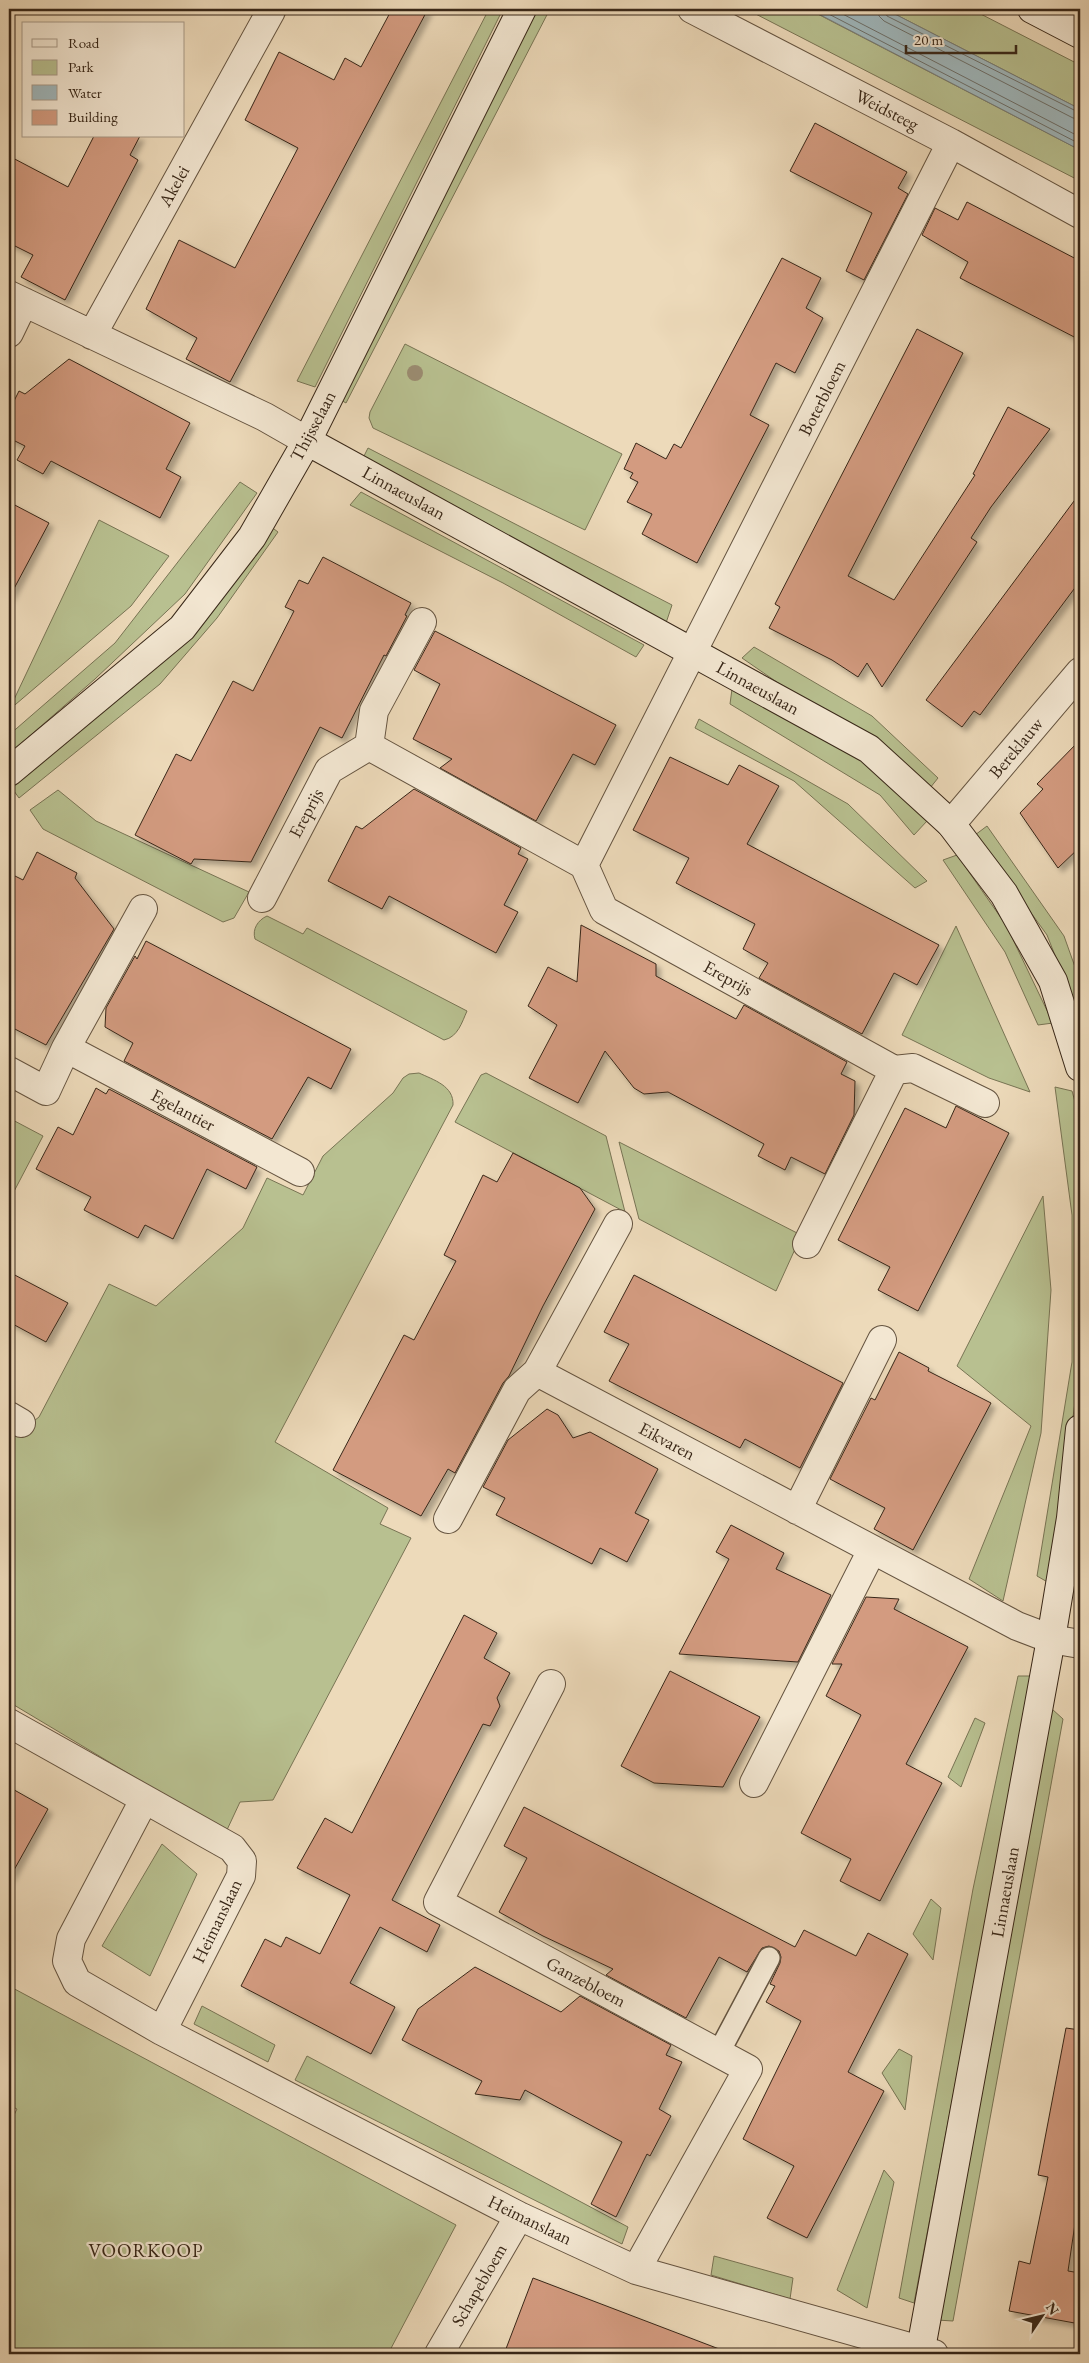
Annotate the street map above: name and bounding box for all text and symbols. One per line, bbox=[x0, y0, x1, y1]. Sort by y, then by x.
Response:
legend bbox=[22, 22, 185, 138]
scale bar bbox=[906, 22, 1016, 54]
text: 20 m bbox=[914, 30, 943, 49]
text: Road bbox=[68, 33, 100, 52]
text: Park bbox=[68, 57, 95, 76]
text: Water bbox=[68, 83, 102, 102]
street label: Weidsteeg bbox=[852, 84, 923, 135]
text: Building bbox=[68, 107, 118, 126]
street label: Akelei bbox=[152, 161, 194, 211]
street label: Boterbloem bbox=[793, 356, 850, 439]
street label: Thijsselaan bbox=[284, 386, 341, 465]
street label: Linnaeuslaan bbox=[359, 460, 450, 525]
street label: Linnaeuslaan bbox=[713, 655, 804, 720]
street label: Bereklauw bbox=[984, 712, 1048, 783]
street label: Ereprijs bbox=[283, 784, 328, 841]
street label: Ereprijs bbox=[700, 955, 757, 1001]
street label: Egelantier bbox=[147, 1083, 219, 1136]
street label: Eikvaren bbox=[635, 1416, 700, 1465]
street label: Linnaeuslaan bbox=[985, 1844, 1024, 1939]
street label: Heimanslaan bbox=[186, 1875, 247, 1967]
street label: Ganzebloem bbox=[542, 1951, 630, 2012]
street label: Heimanslaan bbox=[484, 2189, 576, 2250]
district label: VOORKOOP bbox=[88, 2238, 204, 2263]
street label: Schapebloem bbox=[446, 2239, 511, 2330]
north arrow bbox=[1016, 2290, 1066, 2340]
text: N bbox=[1042, 2299, 1064, 2319]

